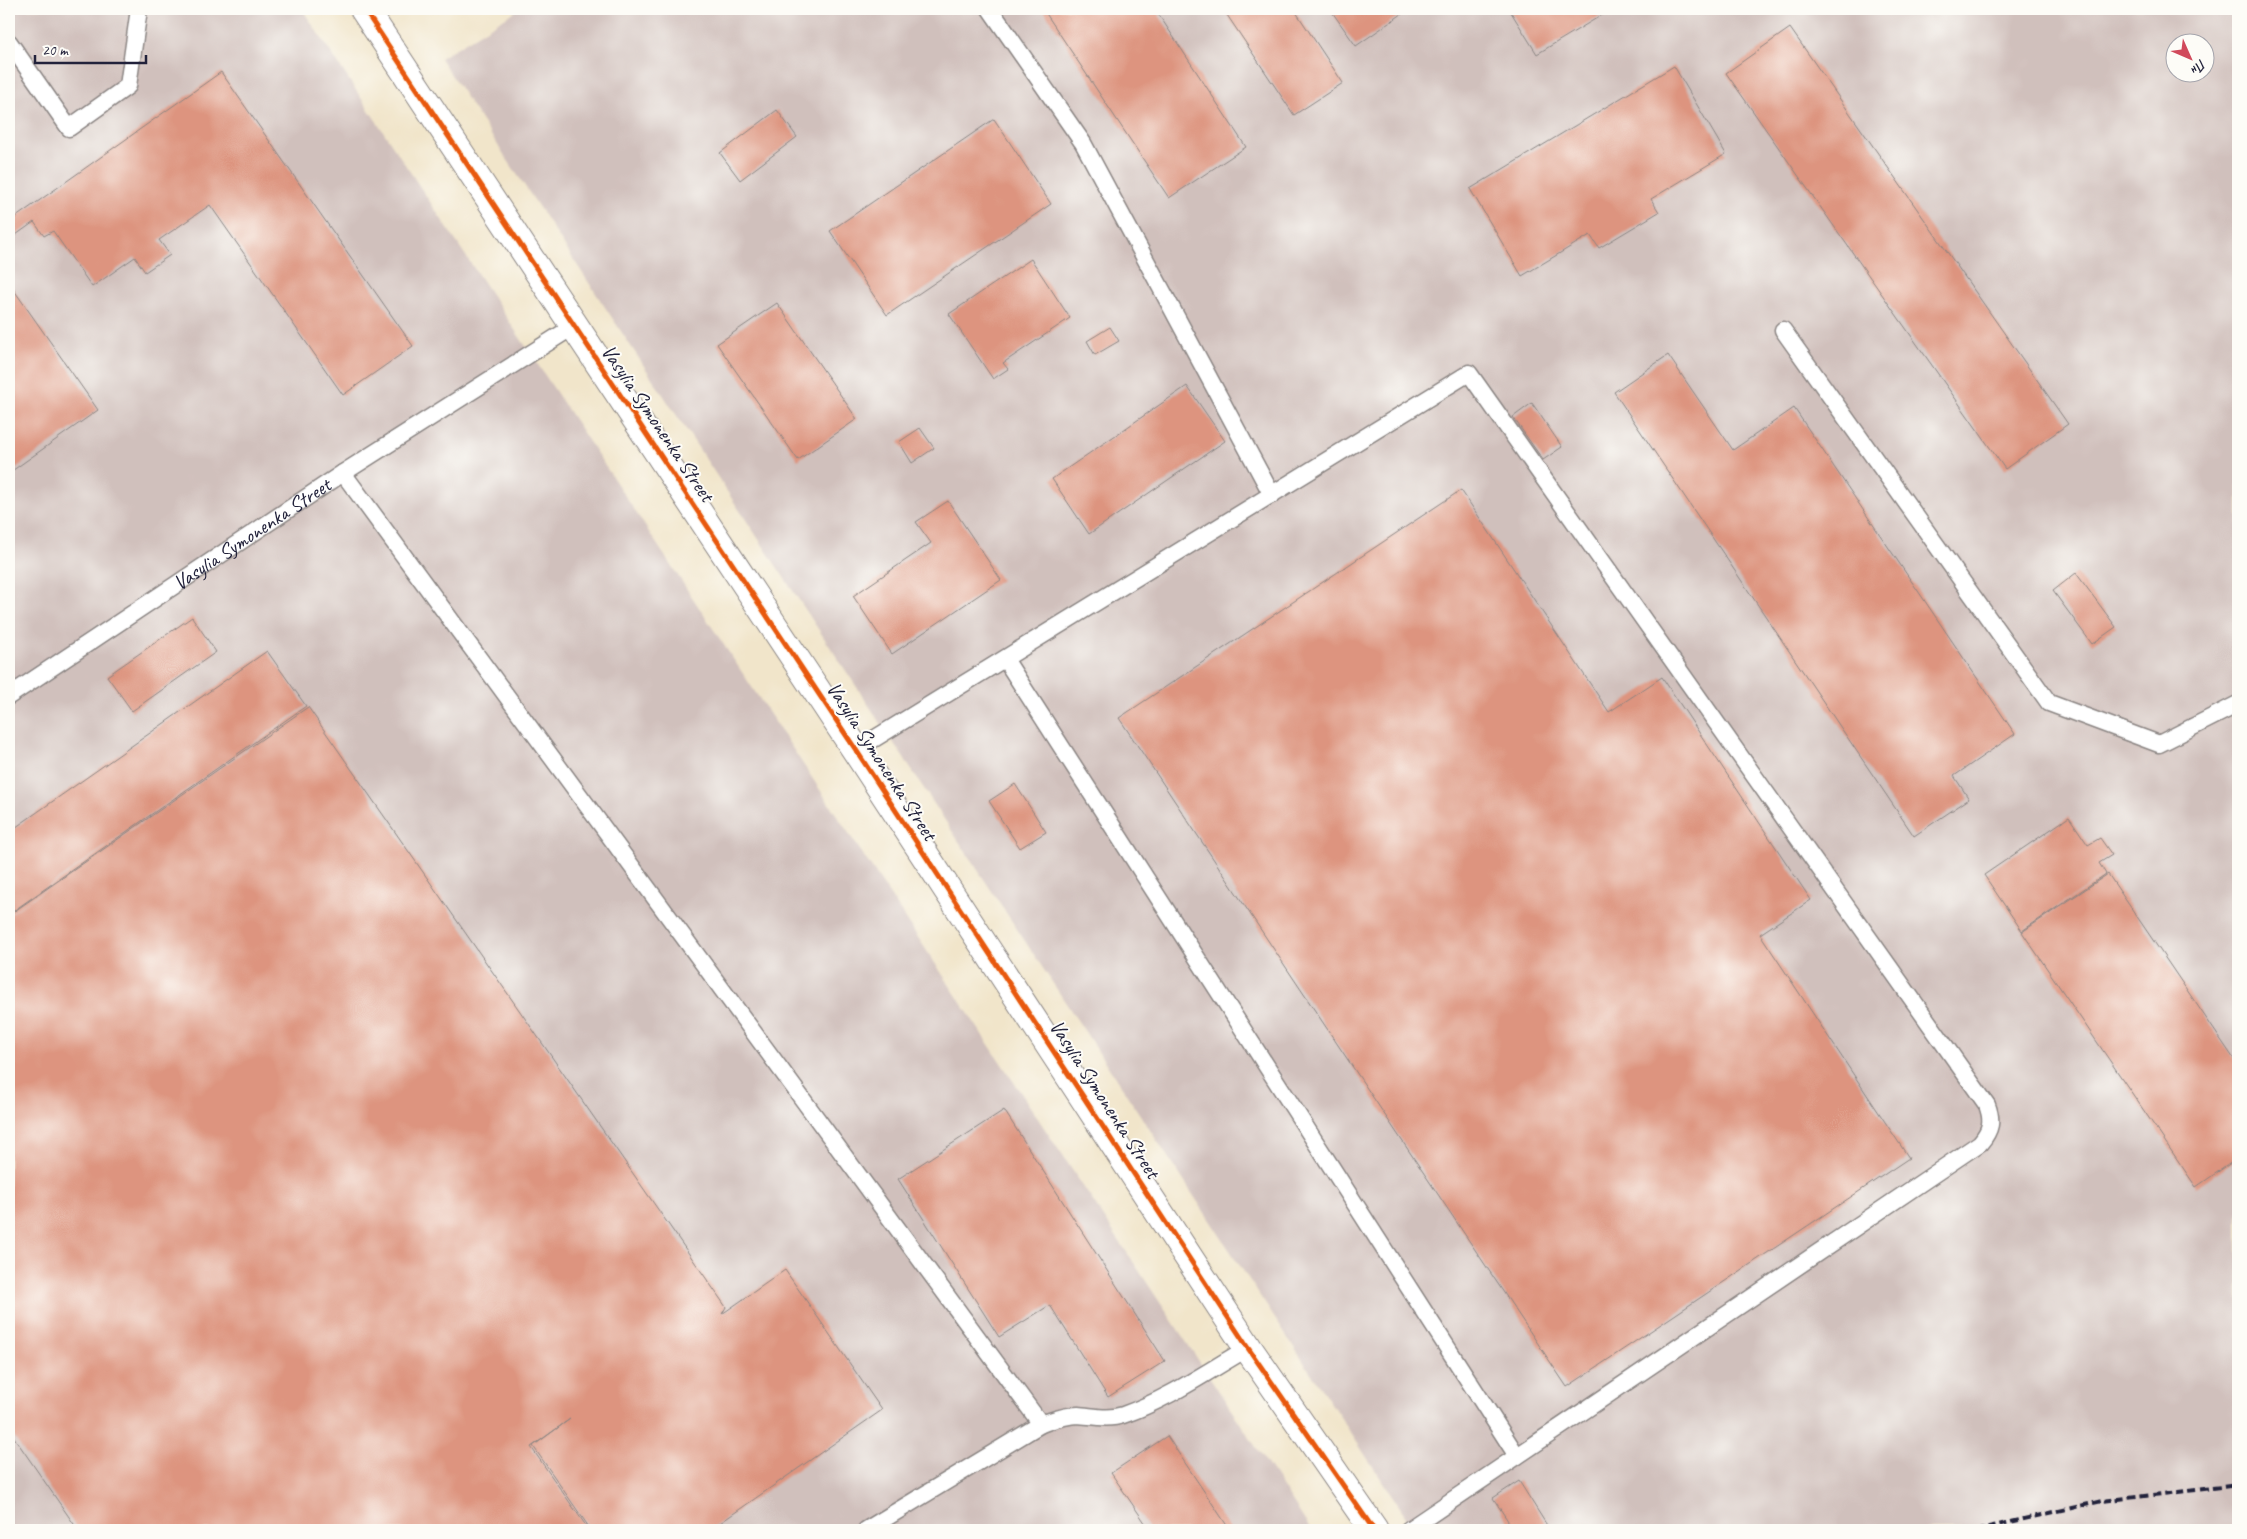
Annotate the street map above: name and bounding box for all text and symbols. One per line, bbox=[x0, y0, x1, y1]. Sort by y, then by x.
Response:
scale bar bbox=[35, 32, 146, 64]
north arrow bbox=[2164, 32, 2214, 82]
text: 20 m bbox=[42, 41, 69, 60]
text: Пн bbox=[2187, 56, 2210, 79]
street label: Vasylia Symonenka Street bbox=[596, 340, 721, 508]
street label: Vasylia Symonenka Street bbox=[168, 471, 337, 596]
street label: Vasylia Symonenka Street bbox=[821, 677, 944, 847]
street label: Vasylia Symonenka Street bbox=[1044, 1015, 1167, 1185]

